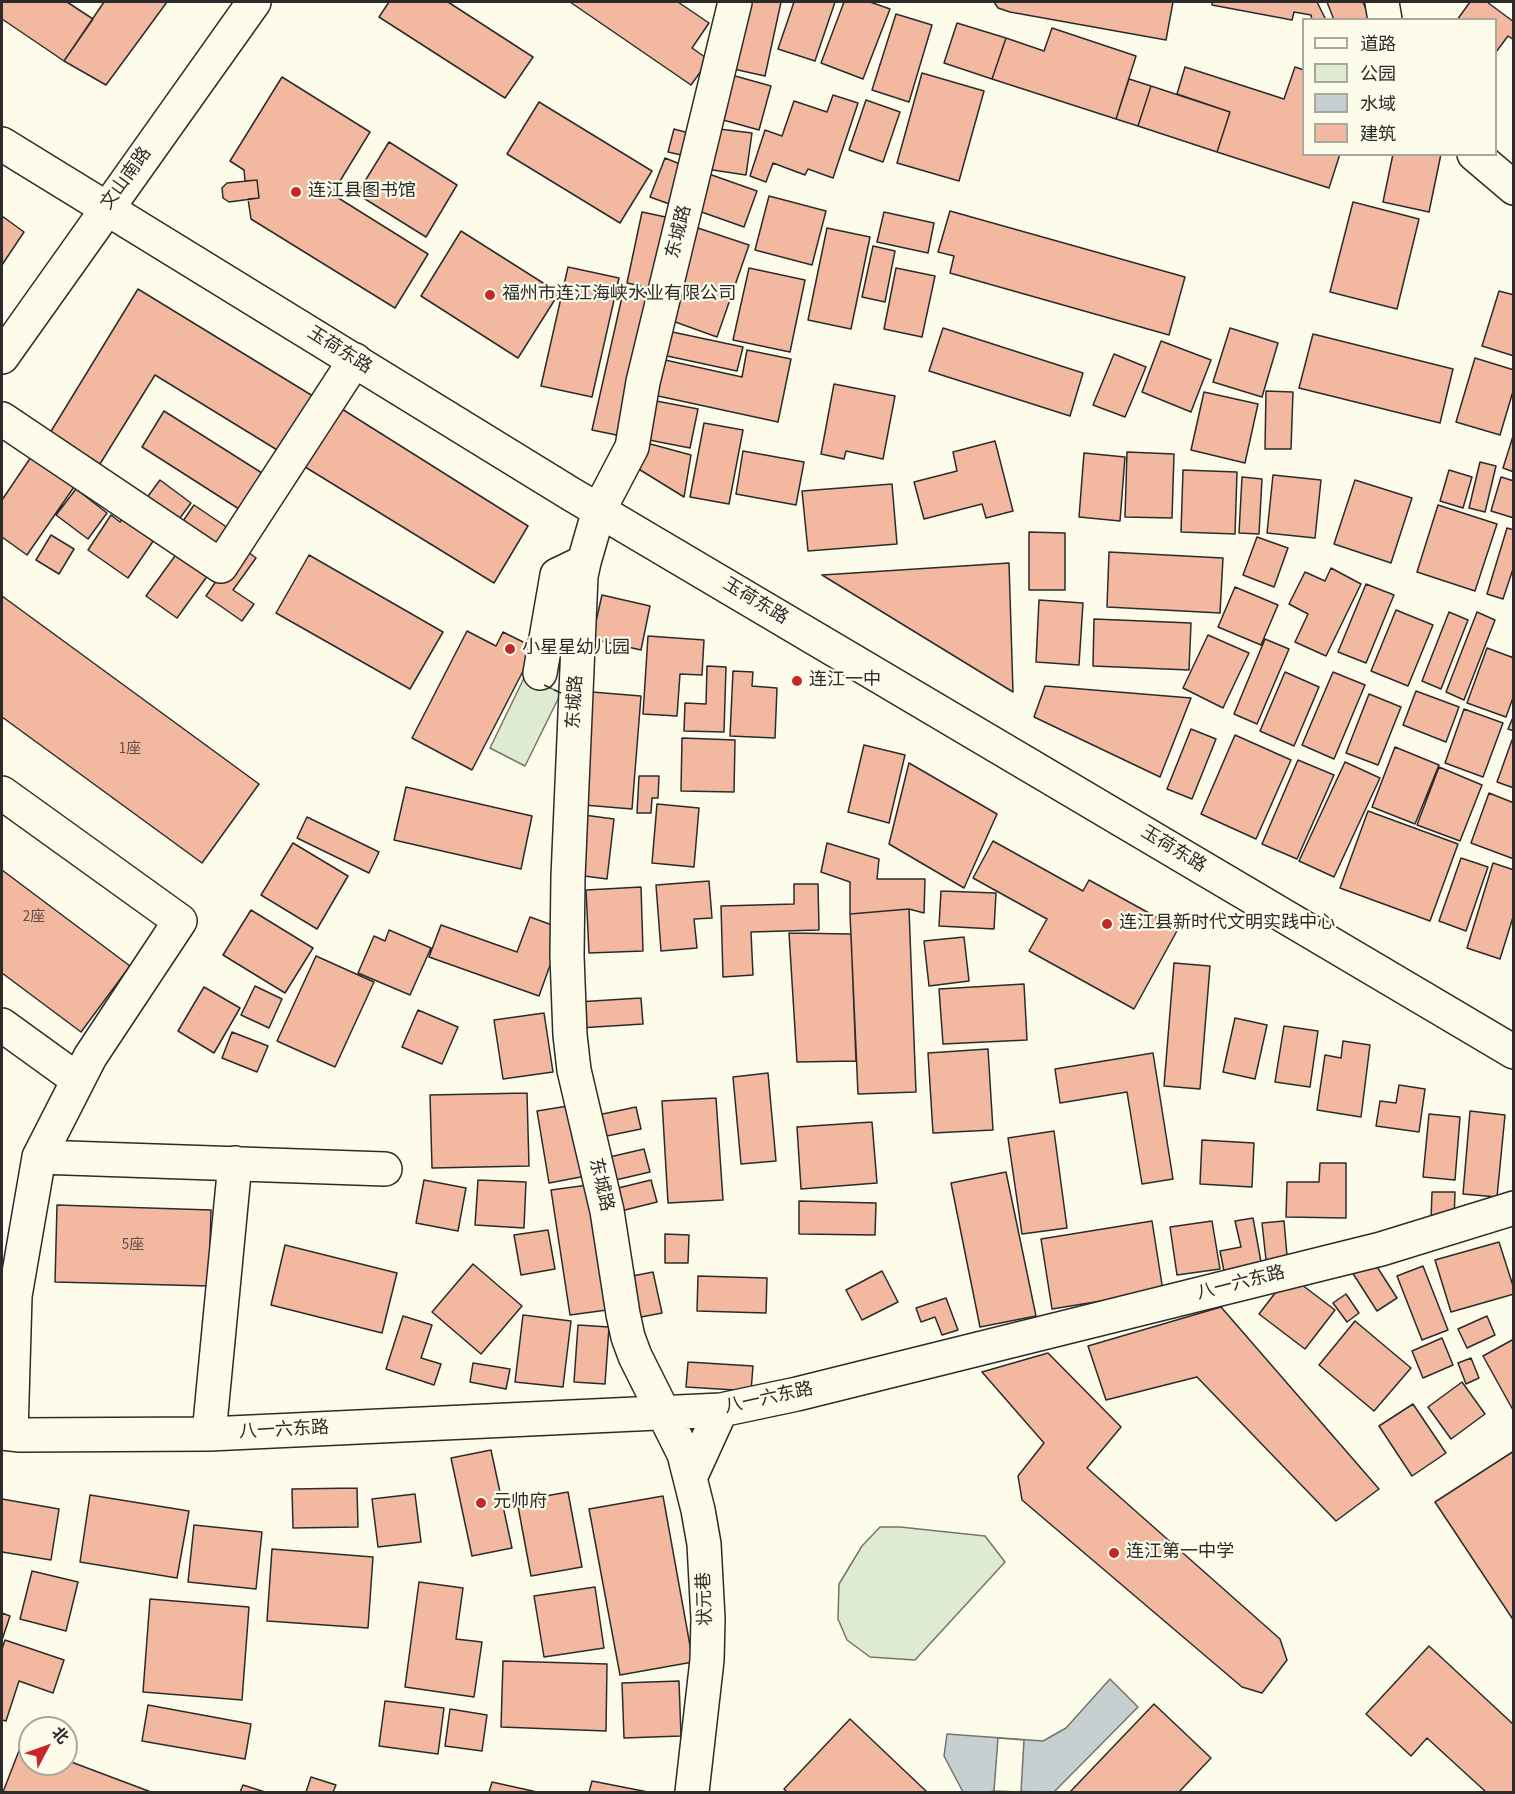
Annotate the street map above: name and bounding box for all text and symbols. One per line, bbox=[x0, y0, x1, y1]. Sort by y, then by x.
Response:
legend bbox=[1302, 18, 1497, 156]
text: 道路 bbox=[1360, 32, 1396, 57]
text: 公园 bbox=[1360, 62, 1396, 87]
text: 水域 bbox=[1360, 92, 1396, 117]
text: 建筑 bbox=[1360, 122, 1396, 147]
street label: 文山南路 bbox=[97, 144, 157, 214]
place label: 连江县图书馆 bbox=[308, 181, 416, 203]
marker: 连江县图书馆 bbox=[289, 185, 303, 199]
street label: 东城路 bbox=[663, 203, 697, 261]
place label: 福州市连江海峡水业有限公司 bbox=[502, 284, 736, 306]
marker: 福州市连江海峡水业有限公司 bbox=[483, 288, 497, 302]
street label: 玉荷东路 bbox=[303, 323, 375, 379]
street label: 玉荷东路 bbox=[719, 574, 791, 630]
place label: 小星星幼儿园 bbox=[522, 638, 630, 660]
marker: 小星星幼儿园 bbox=[503, 642, 517, 656]
place label: 连江一中 bbox=[809, 670, 881, 692]
street label: 东城路 bbox=[564, 674, 588, 730]
marker: 连江一中 bbox=[790, 674, 804, 688]
house number: 1座 bbox=[119, 741, 141, 759]
street label: 玉荷东路 bbox=[1137, 822, 1209, 878]
house number: 2座 bbox=[23, 909, 45, 927]
place label: 连江县新时代文明实践中心 bbox=[1119, 913, 1335, 935]
marker: 连江县新时代文明实践中心 bbox=[1100, 917, 1114, 931]
street label: 东城路 bbox=[583, 1156, 617, 1214]
house number: 5座 bbox=[122, 1237, 144, 1255]
street label: 八一六东路 bbox=[1195, 1263, 1287, 1305]
street label: 八一六东路 bbox=[723, 1379, 815, 1419]
street label: 八一六东路 bbox=[238, 1418, 330, 1444]
place label: 元帅府 bbox=[493, 1492, 547, 1514]
marker: 元帅府 bbox=[474, 1496, 488, 1510]
place label: 连江第一中学 bbox=[1126, 1542, 1234, 1564]
marker: 连江第一中学 bbox=[1107, 1546, 1121, 1560]
street label: 状元巷 bbox=[694, 1572, 718, 1626]
north arrow bbox=[18, 1716, 78, 1776]
text: 北 bbox=[47, 1722, 74, 1749]

